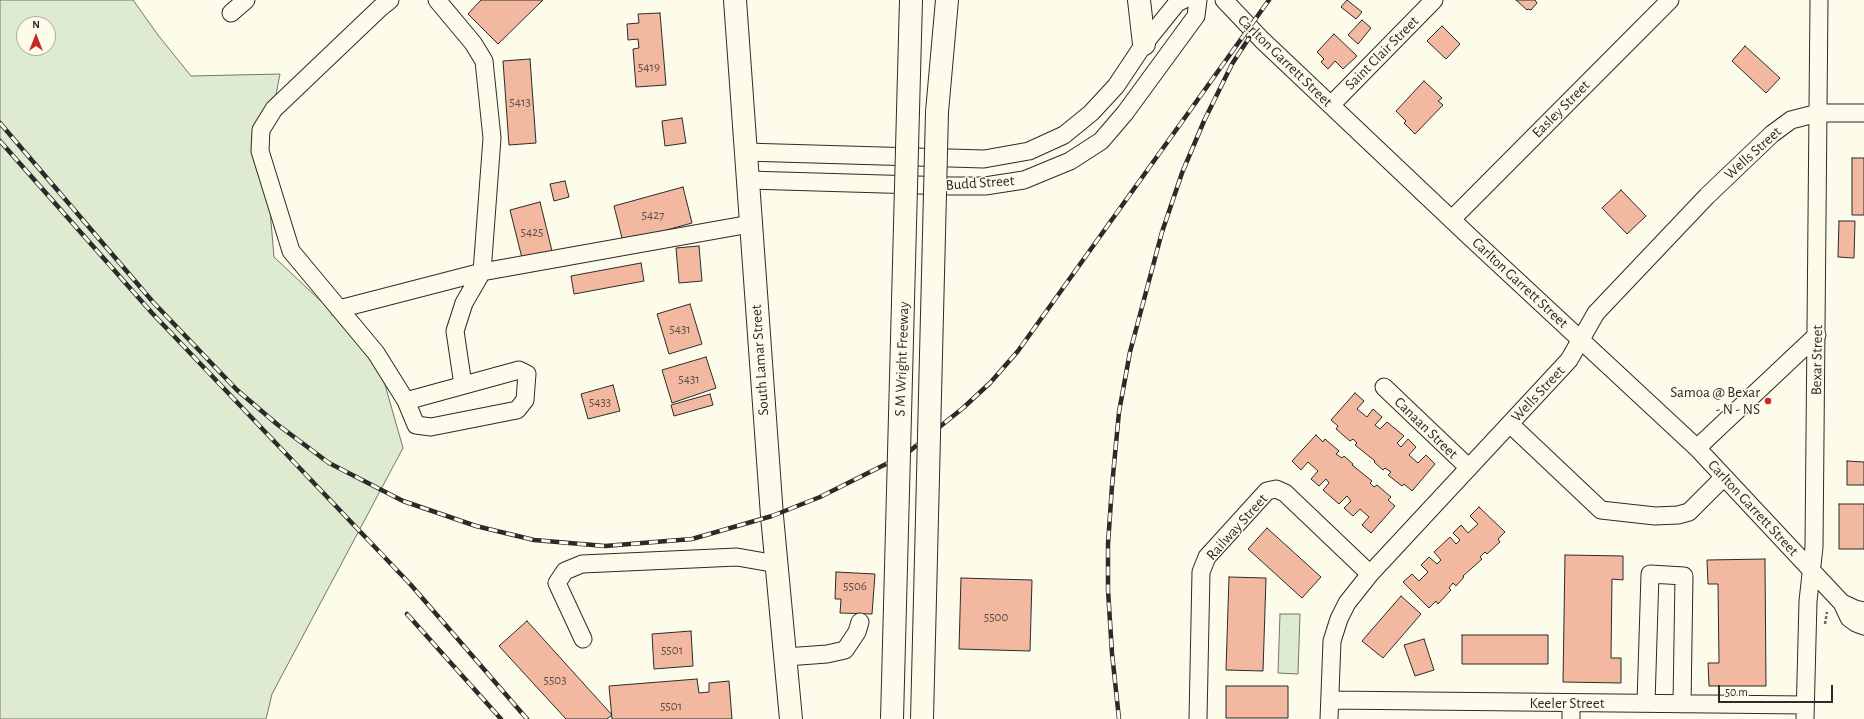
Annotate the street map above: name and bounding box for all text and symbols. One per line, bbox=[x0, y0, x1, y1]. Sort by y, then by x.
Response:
street label: Carlton Garrett Street bbox=[1234, 11, 1336, 111]
street label: Saint Clair Street bbox=[1341, 12, 1423, 94]
north arrow bbox=[16, 16, 56, 56]
text: N bbox=[32, 19, 40, 30]
house number: 5419 bbox=[638, 59, 660, 75]
street label: Easley Street bbox=[1528, 76, 1594, 142]
house number: 5413 bbox=[509, 94, 531, 110]
street label: Wells Street bbox=[1721, 123, 1785, 183]
street label: Budd Street bbox=[945, 172, 1015, 194]
house number: 5427 bbox=[641, 207, 665, 223]
house number: 5425 bbox=[520, 224, 544, 240]
street label: Carlton Garrett Street bbox=[1468, 234, 1572, 332]
street label: S M Wright Freeway bbox=[891, 301, 913, 417]
street label: South Lamar Street bbox=[747, 304, 773, 416]
house number: 5431 bbox=[669, 321, 691, 337]
street label: Bexar Street bbox=[1807, 325, 1827, 395]
street label: Wells Street bbox=[1507, 362, 1569, 426]
house number: 5431 bbox=[678, 371, 700, 387]
place label: Samoa @ Bexar - N - NS bbox=[1670, 383, 1760, 418]
street label: Canaan Street bbox=[1390, 393, 1462, 463]
house number: 5433 bbox=[589, 394, 611, 410]
marker: Samoa @ Bexar - N - NS bbox=[1763, 396, 1773, 406]
street label: Carlton Garrett Street bbox=[1704, 456, 1802, 560]
street label: Railway Street bbox=[1203, 490, 1271, 564]
house number: 5506 bbox=[843, 578, 867, 594]
house number: 5500 bbox=[984, 609, 1008, 625]
house number: 5501 bbox=[661, 642, 683, 658]
house number: 5503 bbox=[543, 672, 567, 688]
scale bar bbox=[1720, 677, 1835, 703]
text: 50 m bbox=[1725, 686, 1748, 698]
street label: Keeler Street bbox=[1530, 694, 1604, 712]
house number: 5501 bbox=[660, 698, 682, 714]

